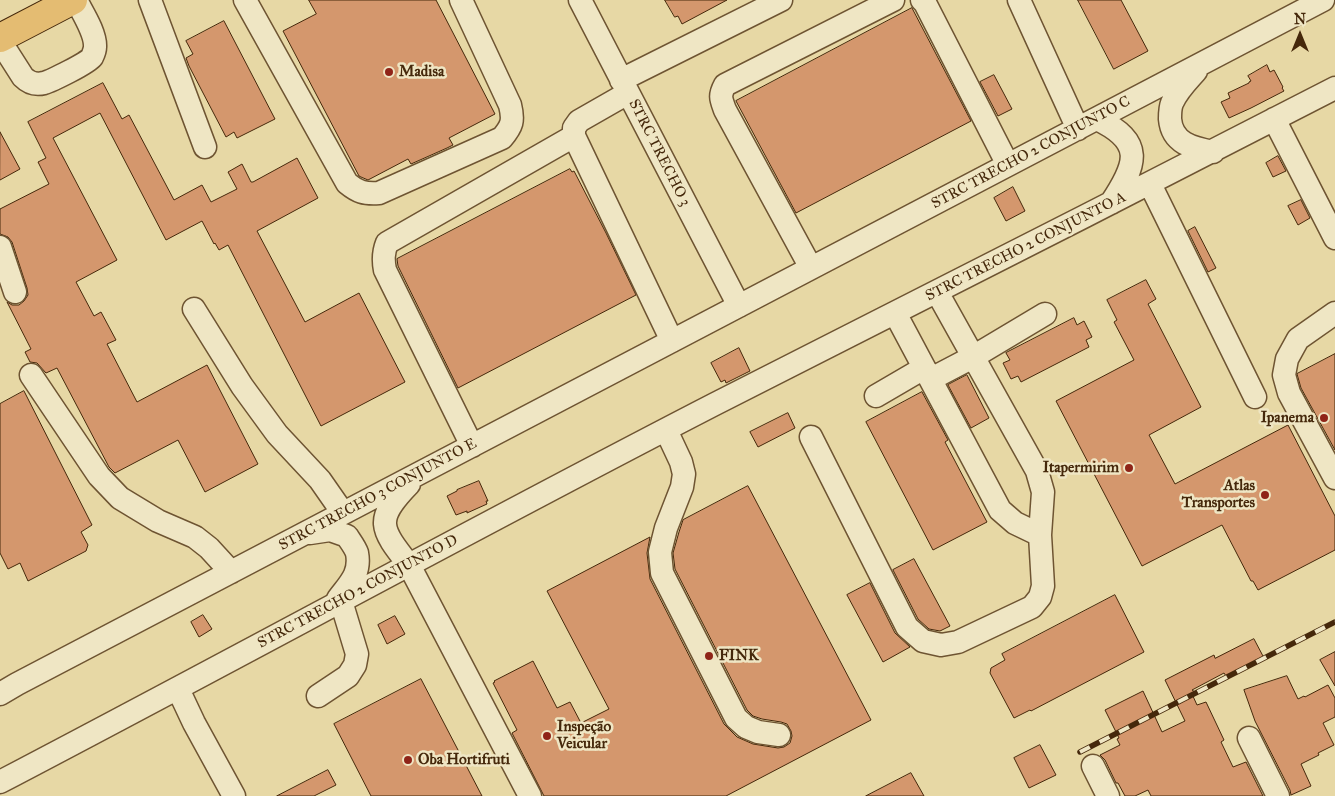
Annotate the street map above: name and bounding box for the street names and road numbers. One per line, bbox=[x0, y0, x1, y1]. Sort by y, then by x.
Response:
street label: STRC TRECHO 2 CONJUNTO C bbox=[929, 93, 1133, 213]
street label: STRC TRECHO 3 bbox=[624, 96, 694, 210]
street label: STRC TRECHO 2 CONJUNTO A bbox=[923, 189, 1129, 305]
street label: STRC TRECHO 3 CONJUNTO E bbox=[276, 435, 480, 555]
street label: STRC TRECHO 2 CONJUNTO D bbox=[255, 531, 461, 653]

